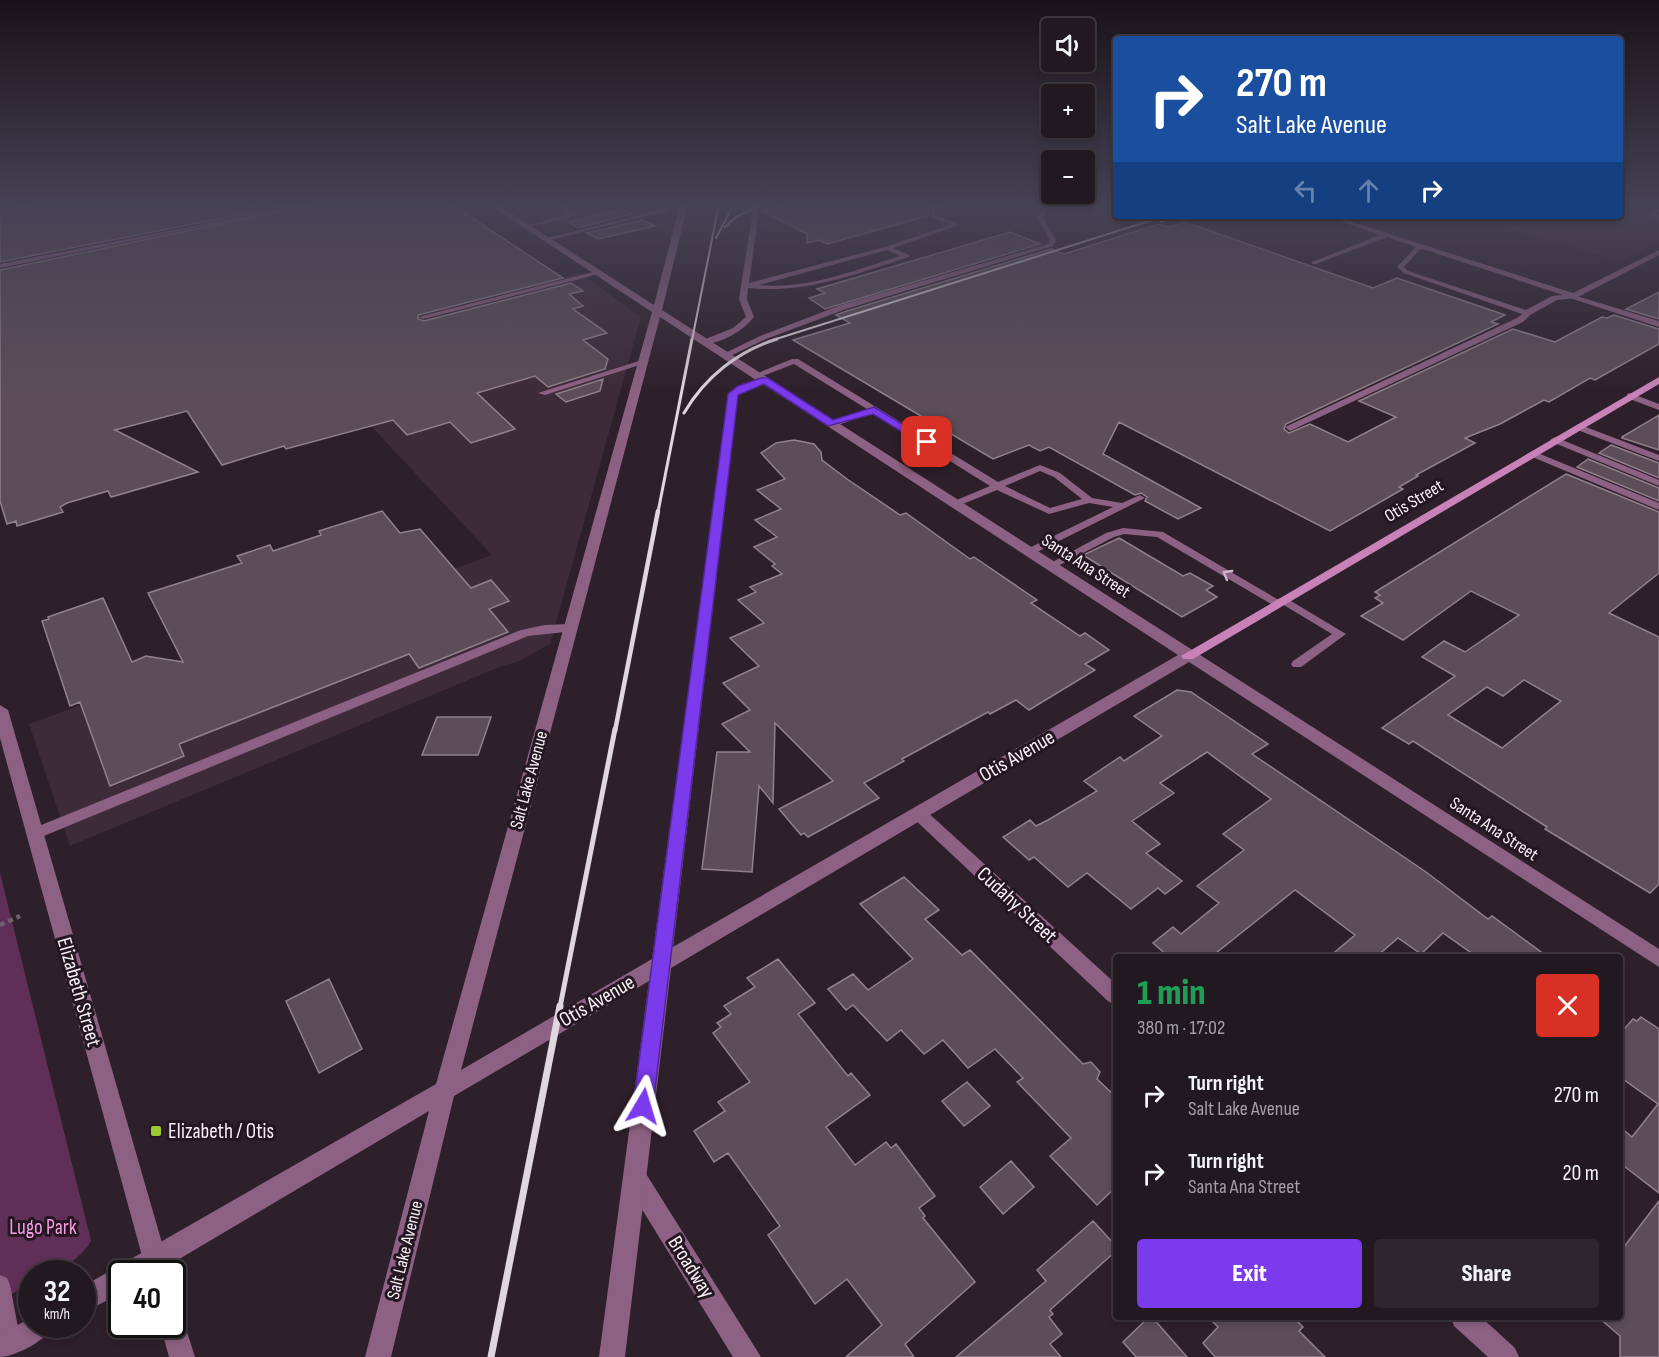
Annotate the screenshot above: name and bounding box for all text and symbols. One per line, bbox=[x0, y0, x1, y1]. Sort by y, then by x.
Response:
map controls bbox=[1041, 18, 1095, 204]
button: sound bbox=[1041, 18, 1095, 72]
text: 270 m bbox=[1236, 58, 1327, 109]
icon: right bbox=[1137, 60, 1215, 138]
button: + bbox=[1041, 84, 1095, 138]
text: Salt Lake Avenue bbox=[1236, 109, 1387, 141]
button: − bbox=[1041, 150, 1095, 204]
icon: left bbox=[1289, 174, 1322, 207]
icon: ahead bbox=[1352, 174, 1385, 207]
icon: right bbox=[1415, 174, 1448, 207]
pin bbox=[901, 416, 952, 467]
icon: arrive bbox=[910, 425, 943, 458]
street label: Otis Street bbox=[1381, 475, 1448, 527]
street label: Santa Ana Street bbox=[1038, 530, 1135, 603]
one-way arrow bbox=[1223, 569, 1233, 581]
street label: Otis Avenue bbox=[975, 724, 1059, 788]
street label: Salt Lake Avenue bbox=[506, 729, 552, 831]
street label: Santa Ana Street bbox=[1446, 793, 1543, 866]
street label: Cudahy Street bbox=[972, 862, 1062, 948]
street label: Elizabeth Street bbox=[51, 934, 107, 1050]
street label: Otis Avenue bbox=[555, 969, 639, 1033]
text: 1 min bbox=[1137, 972, 1205, 1015]
button: close bbox=[1536, 974, 1599, 1037]
text: 380 m · 17:02 bbox=[1137, 1016, 1225, 1040]
text: Turn right bbox=[1188, 1070, 1264, 1097]
position arrow bbox=[611, 1074, 675, 1138]
icon: right bbox=[1137, 1079, 1170, 1112]
text: 270 m bbox=[1554, 1082, 1599, 1109]
text: Salt Lake Avenue bbox=[1188, 1097, 1300, 1121]
place label: Elizabeth / Otis bbox=[168, 1119, 274, 1144]
marker: Elizabeth / Otis bbox=[149, 1124, 163, 1138]
text: Turn right bbox=[1188, 1148, 1264, 1175]
icon: right bbox=[1137, 1157, 1170, 1190]
text: 20 m bbox=[1563, 1160, 1599, 1187]
text: Santa Ana Street bbox=[1188, 1175, 1300, 1199]
street label: Salt Lake Avenue bbox=[383, 1199, 427, 1301]
park label: Lugo Park bbox=[9, 1215, 77, 1240]
street label: Broadway bbox=[662, 1231, 720, 1303]
button: Exit bbox=[1137, 1239, 1362, 1308]
button: Share bbox=[1374, 1239, 1599, 1308]
speed limit sign: 40 bbox=[108, 1260, 186, 1338]
text: 32 bbox=[44, 1274, 70, 1310]
text: km/h bbox=[44, 1305, 70, 1324]

